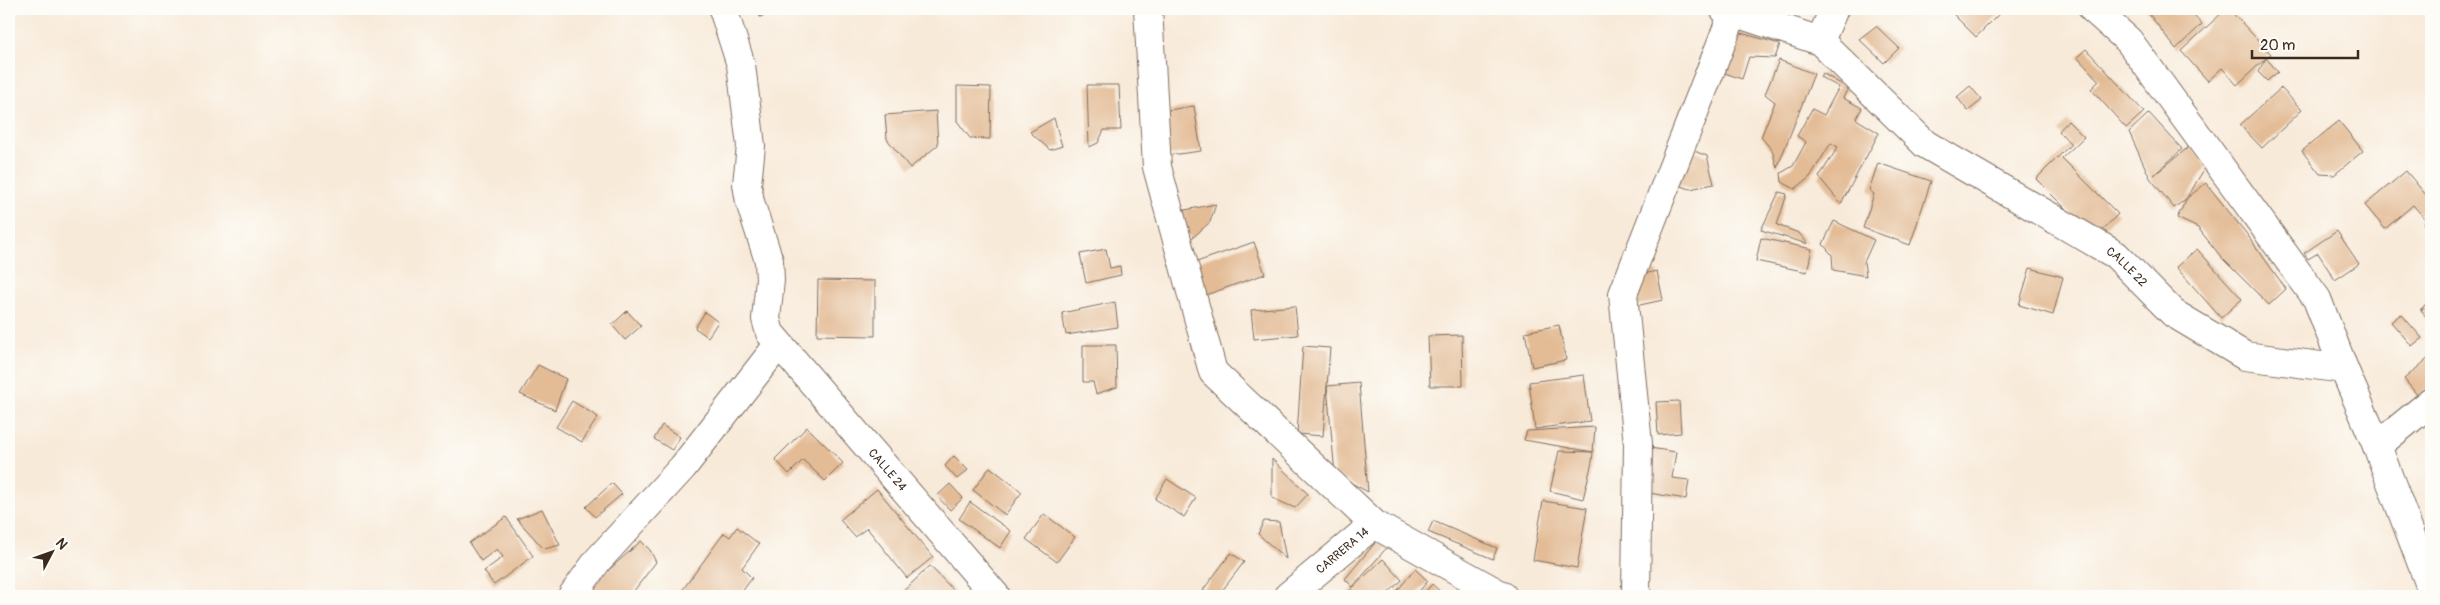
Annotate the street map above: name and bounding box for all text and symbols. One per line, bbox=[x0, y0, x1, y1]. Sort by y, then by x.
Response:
scale bar bbox=[2252, 28, 2359, 60]
text: 20 m bbox=[2260, 36, 2295, 55]
street label: CALLE 22 bbox=[2104, 244, 2150, 290]
street label: CALLE 24 bbox=[865, 446, 910, 494]
street label: CARRERA 14 bbox=[1313, 524, 1372, 577]
north arrow bbox=[28, 528, 78, 578]
text: N bbox=[52, 535, 71, 553]

